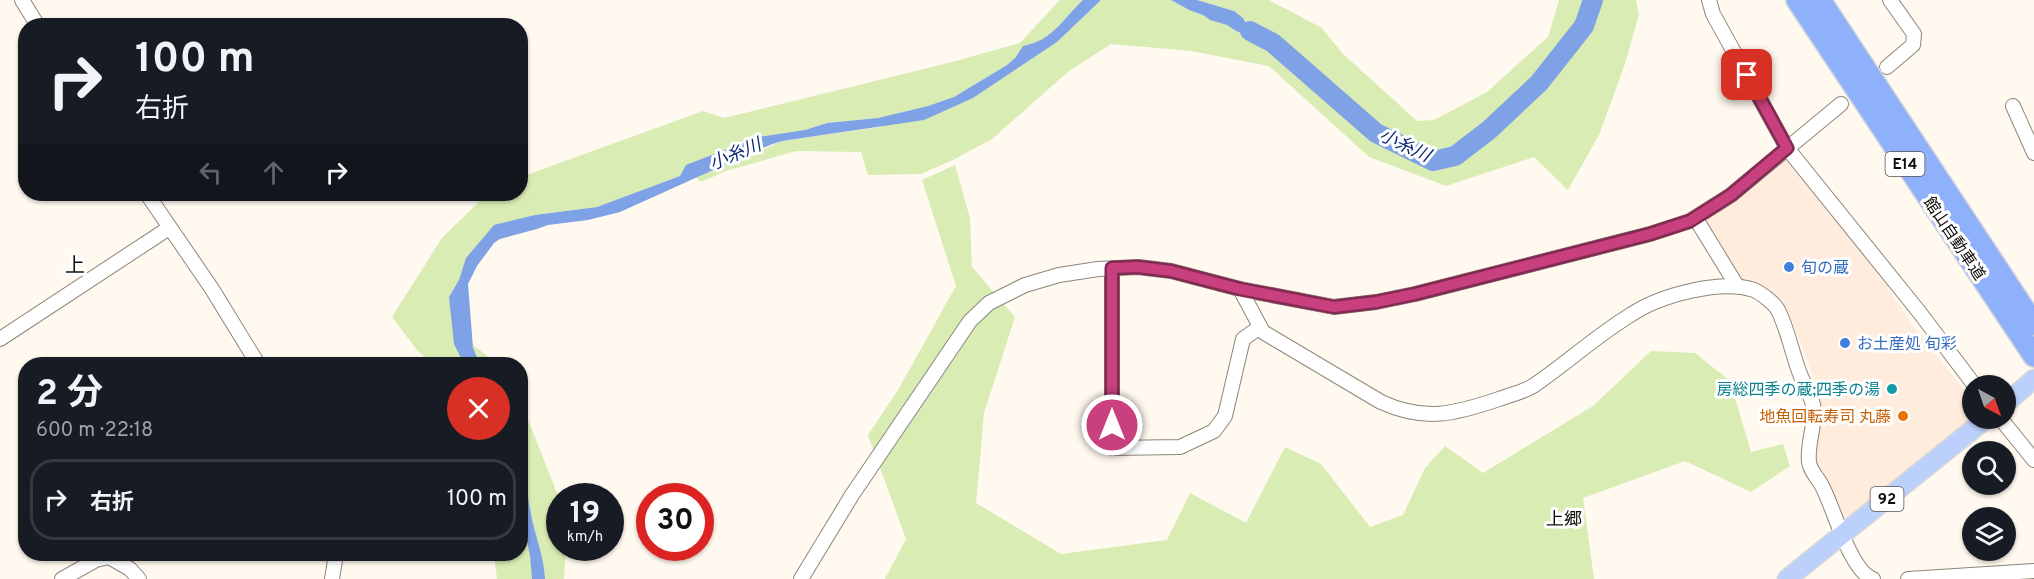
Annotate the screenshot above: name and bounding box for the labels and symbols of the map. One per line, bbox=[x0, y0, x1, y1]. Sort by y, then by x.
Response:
pin bbox=[1721, 49, 1772, 100]
water label: 小糸川 bbox=[1375, 125, 1436, 169]
water label: 小糸川 bbox=[706, 133, 767, 177]
road number: E14 bbox=[1886, 152, 1924, 176]
street label: 館山自動車道 bbox=[1918, 194, 1988, 285]
district label: 上 bbox=[65, 254, 85, 280]
place label: 旬の蔵 bbox=[1801, 259, 1849, 279]
marker: 旬の蔵 bbox=[1782, 260, 1796, 274]
place label: お土産処 旬彩 bbox=[1857, 335, 1957, 355]
marker: お土産処 旬彩 bbox=[1838, 336, 1852, 350]
north arrow bbox=[1962, 375, 2016, 429]
place label: 房総四季の蔵;四季の湯 bbox=[1716, 381, 1880, 401]
marker: 房総四季の蔵;四季の湯 bbox=[1885, 382, 1899, 396]
position arrow bbox=[1080, 393, 1144, 457]
place label: 地魚回転寿司 丸藤 bbox=[1759, 407, 1891, 428]
marker: 地魚回転寿司 丸藤 bbox=[1896, 409, 1910, 423]
speed limit sign: 30 bbox=[636, 483, 714, 561]
road number: 92 bbox=[1870, 487, 1904, 511]
district label: 上郷 bbox=[1546, 509, 1582, 532]

